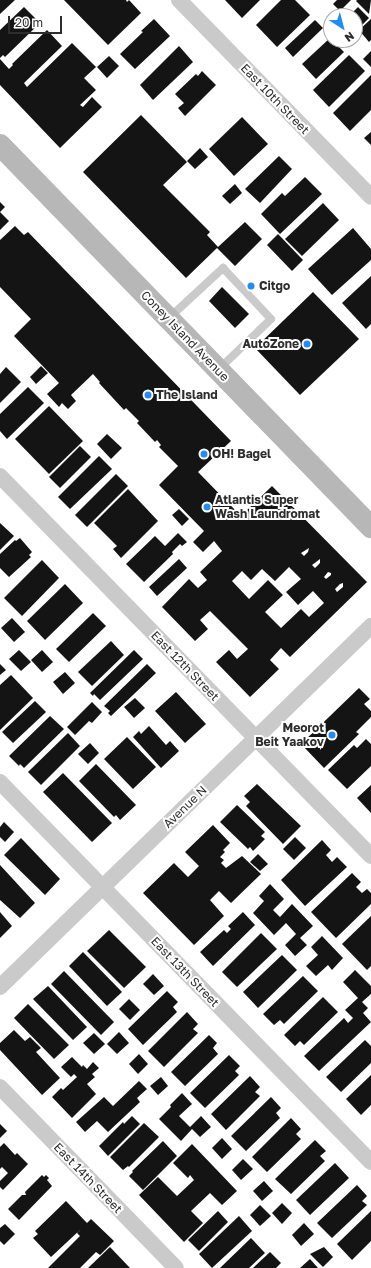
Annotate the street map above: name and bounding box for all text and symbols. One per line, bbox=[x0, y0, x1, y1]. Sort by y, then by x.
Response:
scale bar bbox=[10, 8, 64, 34]
north arrow bbox=[323, 8, 363, 48]
text: 20 m bbox=[15, 15, 43, 30]
text: N bbox=[343, 30, 357, 45]
street label: East 10th Street bbox=[238, 61, 312, 137]
place label: Citgo bbox=[259, 279, 290, 293]
marker: Citgo bbox=[246, 281, 256, 291]
street label: Coney Island Avenue bbox=[138, 288, 232, 384]
place label: AutoZone bbox=[243, 337, 299, 351]
marker: AutoZone bbox=[302, 339, 312, 349]
place label: The Island bbox=[156, 388, 218, 402]
marker: The Island bbox=[143, 390, 153, 400]
place label: OH! Bagel bbox=[212, 447, 271, 461]
marker: OH! Bagel bbox=[199, 449, 209, 459]
place label: Atlantis Super Wash Laundromat bbox=[215, 493, 320, 521]
marker: Atlantis Super Wash Laundromat bbox=[202, 502, 212, 512]
street label: East 12th Street bbox=[148, 628, 222, 704]
place label: Meorot Beit Yaakov bbox=[255, 721, 324, 749]
marker: Meorot Beit Yaakov bbox=[327, 730, 337, 740]
street label: Avenue N bbox=[160, 783, 210, 831]
street label: East 13th Street bbox=[148, 934, 222, 1010]
street label: East 14th Street bbox=[51, 1140, 125, 1216]

